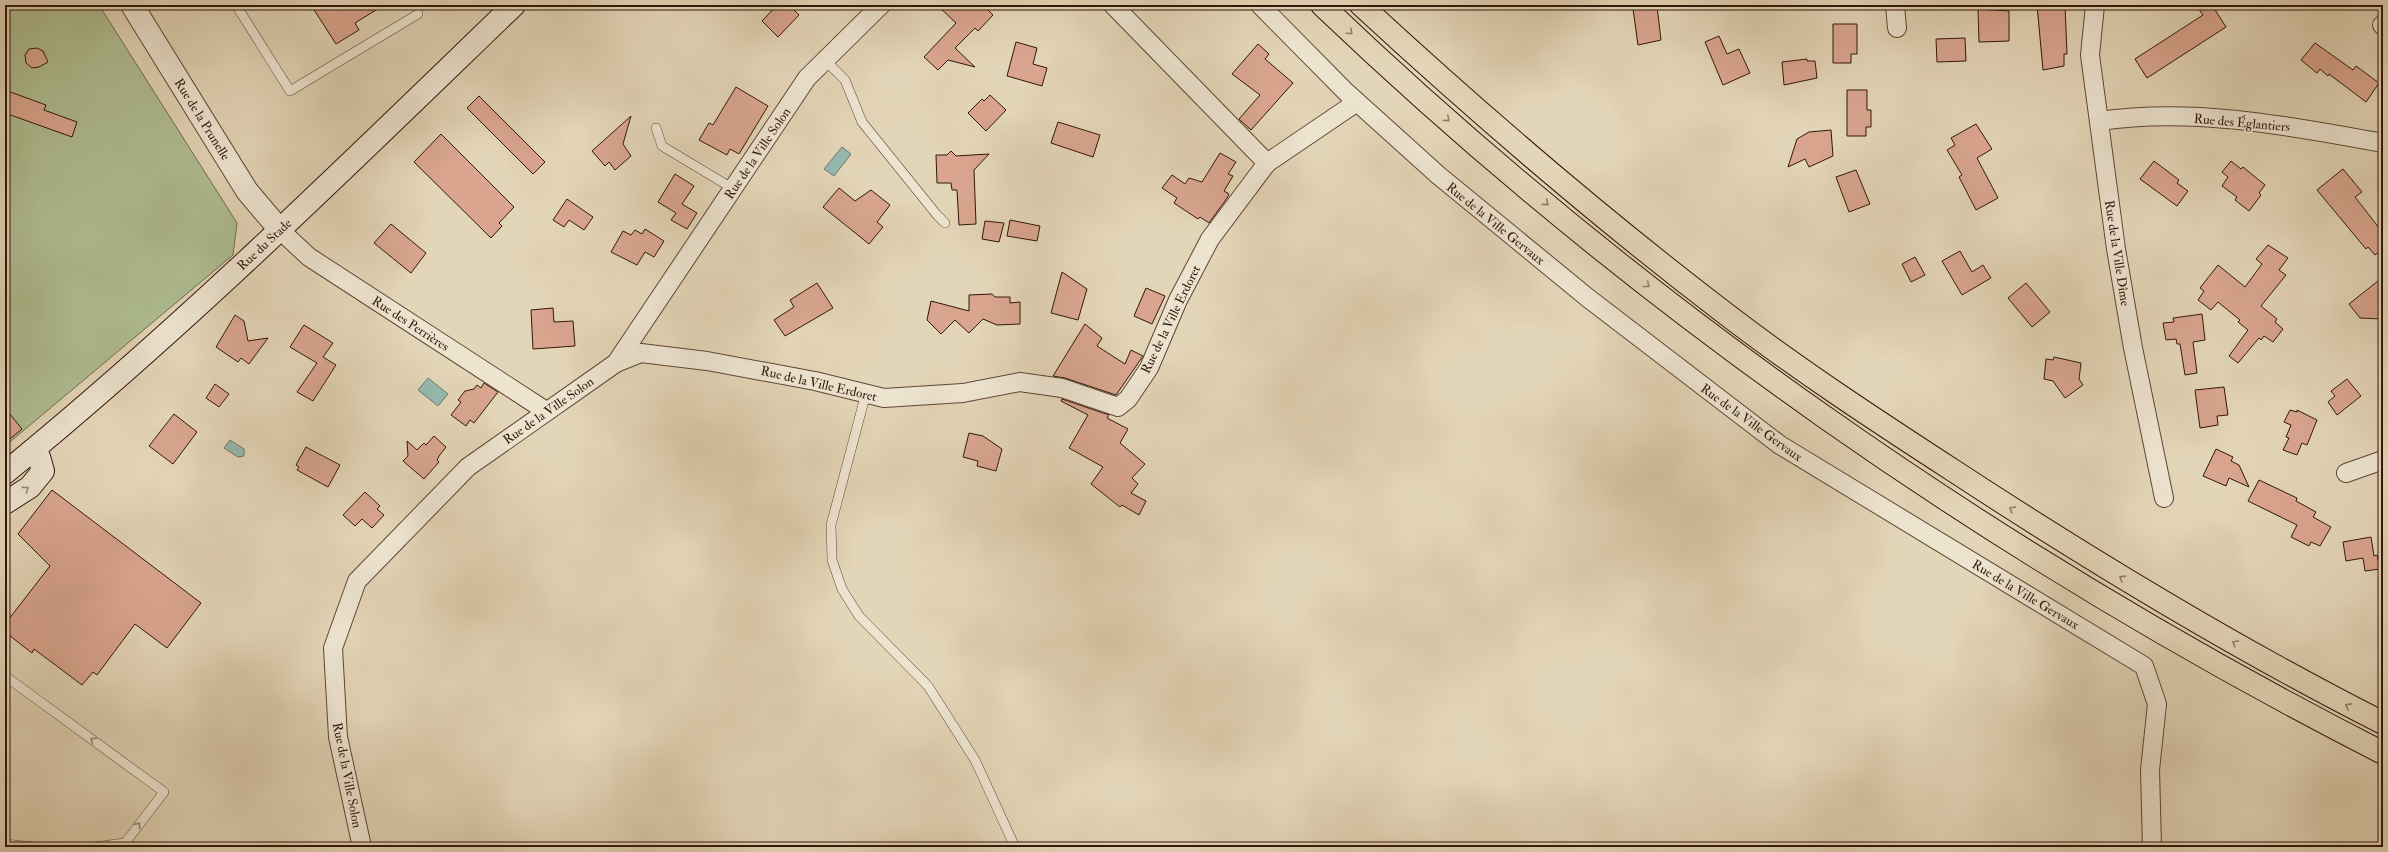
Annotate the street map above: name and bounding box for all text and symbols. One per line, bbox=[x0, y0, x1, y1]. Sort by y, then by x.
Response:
one-way arrow bbox=[1345, 27, 1353, 34]
street label: Rue de la Prunelle bbox=[171, 76, 234, 164]
street label: Rue de la Ville Solon bbox=[721, 104, 795, 202]
street label: Rue des Églantiers bbox=[2193, 110, 2291, 135]
one-way arrow bbox=[1442, 114, 1449, 121]
street label: Rue de la Ville Gervaux bbox=[1443, 179, 1548, 269]
one-way arrow bbox=[1541, 199, 1548, 206]
street label: Rue de la Ville Dîme bbox=[2101, 199, 2133, 308]
street label: Rue du Stade bbox=[234, 215, 296, 274]
street label: Rue de la Ville Erdoret bbox=[1138, 263, 1204, 376]
one-way arrow bbox=[1642, 280, 1649, 287]
street label: Rue des Perrières bbox=[369, 293, 453, 355]
street label: Rue de la Ville Erdoret bbox=[759, 363, 878, 405]
street label: Rue de la Ville Solon bbox=[500, 373, 597, 448]
street label: Rue de la Ville Gervaux bbox=[1697, 380, 1806, 465]
one-way arrow bbox=[22, 486, 29, 494]
one-way arrow bbox=[2009, 506, 2016, 514]
street label: Rue de la Ville Gervaux bbox=[1969, 557, 2082, 633]
one-way arrow bbox=[2119, 575, 2126, 583]
one-way arrow bbox=[2231, 640, 2239, 647]
one-way arrow bbox=[2345, 703, 2352, 710]
street label: Rue de la Ville Solon bbox=[329, 721, 365, 830]
one-way arrow bbox=[91, 738, 98, 745]
one-way arrow bbox=[134, 823, 141, 830]

